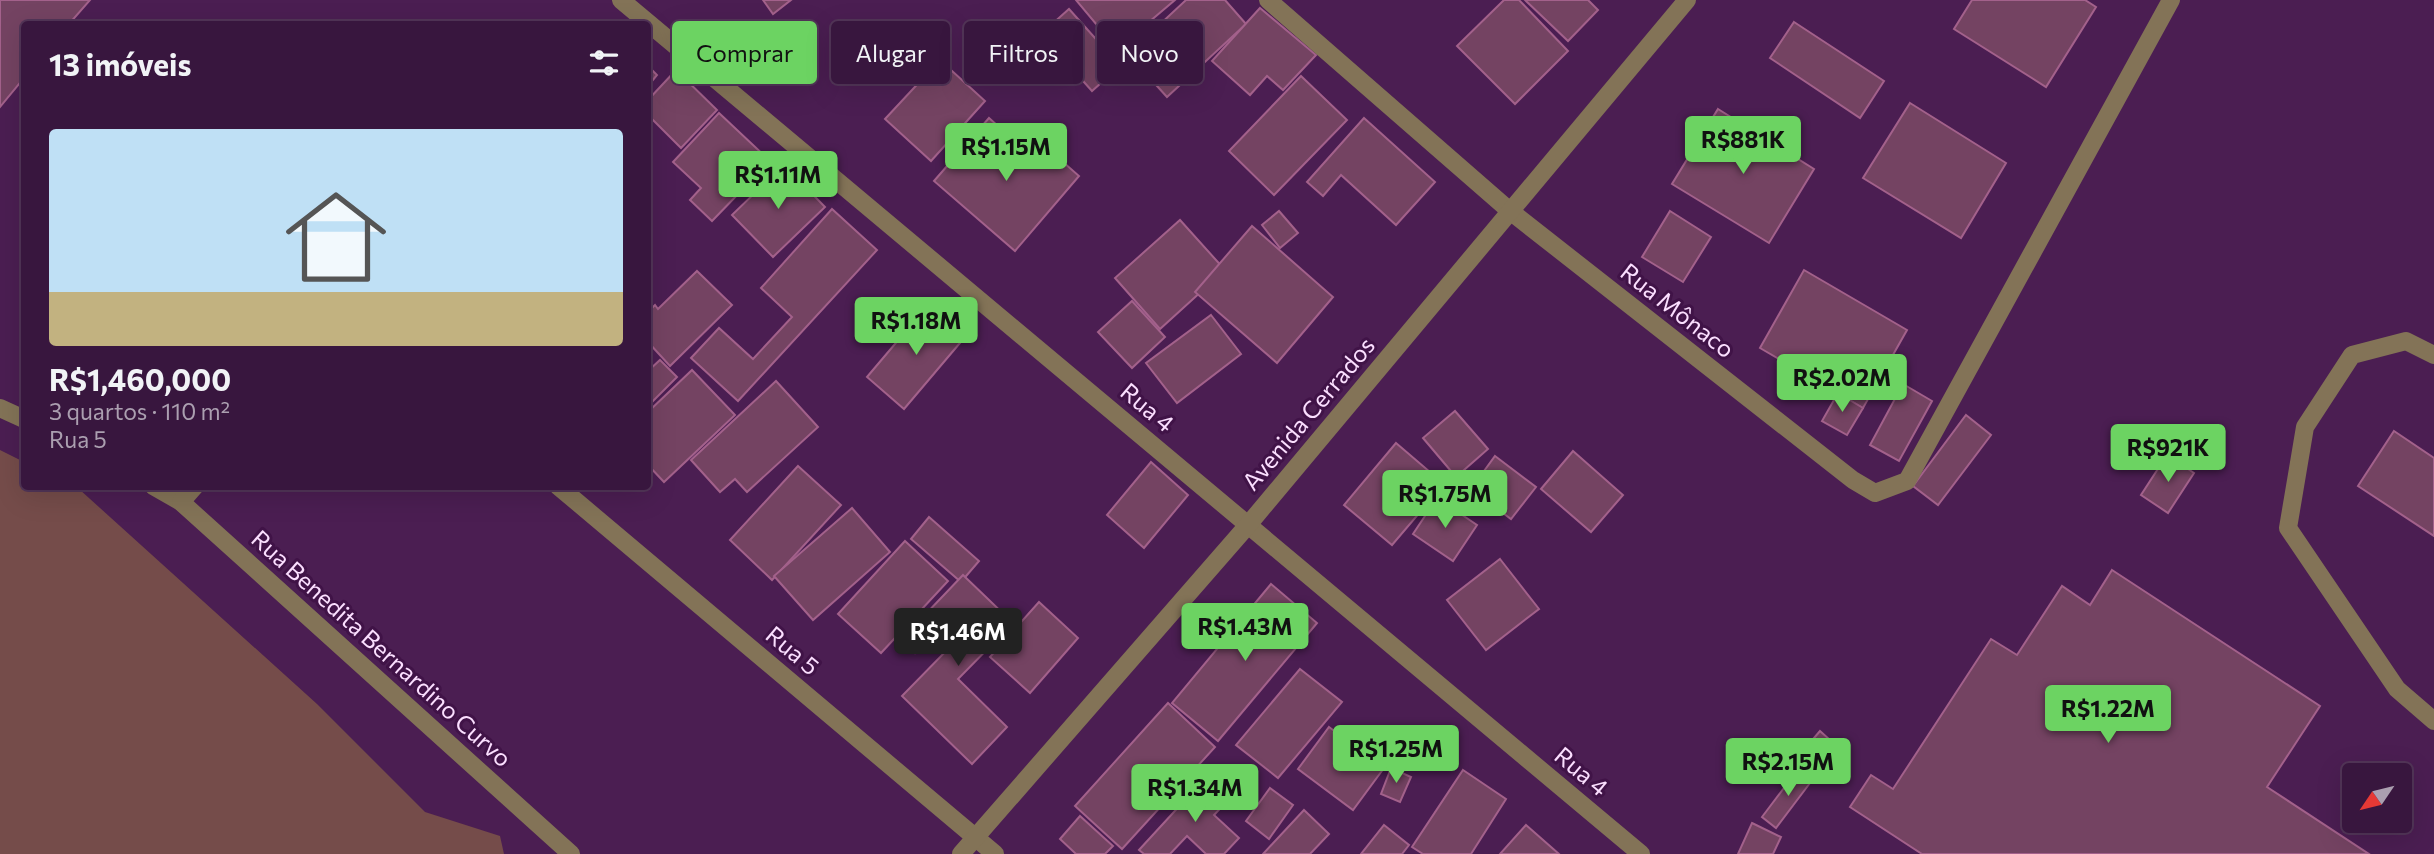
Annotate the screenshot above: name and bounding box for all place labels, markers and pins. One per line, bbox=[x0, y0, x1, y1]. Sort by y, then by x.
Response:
pin: R$881K bbox=[1686, 116, 1800, 176]
pin: R$1.15M bbox=[941, 124, 1071, 183]
pin: R$1.11M bbox=[713, 152, 843, 211]
pin: R$1.18M bbox=[851, 298, 981, 357]
pin: R$2.02M bbox=[1777, 354, 1907, 414]
pin: R$921K bbox=[2111, 424, 2225, 484]
pin: R$1.75M bbox=[1380, 470, 1510, 530]
pin: R$1.43M bbox=[1180, 604, 1310, 663]
pin: R$1.46M bbox=[893, 608, 1023, 668]
pin: R$1.22M bbox=[2043, 686, 2173, 745]
pin: R$1.25M bbox=[1331, 726, 1461, 785]
pin: R$2.15M bbox=[1723, 738, 1853, 798]
pin: R$1.34M bbox=[1130, 764, 1260, 824]

